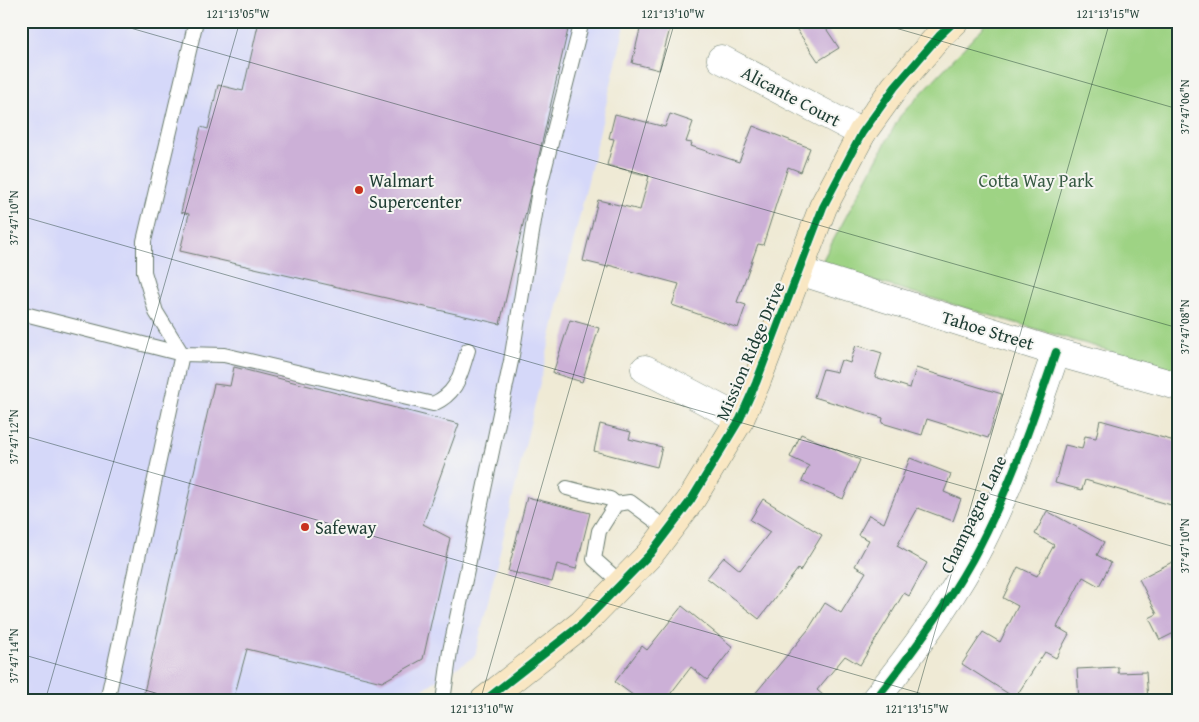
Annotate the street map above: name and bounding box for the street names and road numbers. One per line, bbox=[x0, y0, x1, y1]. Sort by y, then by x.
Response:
street label: Alicante Court bbox=[737, 59, 846, 134]
street label: Mission Ridge Drive bbox=[708, 277, 792, 425]
street label: Tahoe Street bbox=[939, 303, 1038, 357]
street label: Champagne Lane bbox=[933, 450, 1013, 578]

